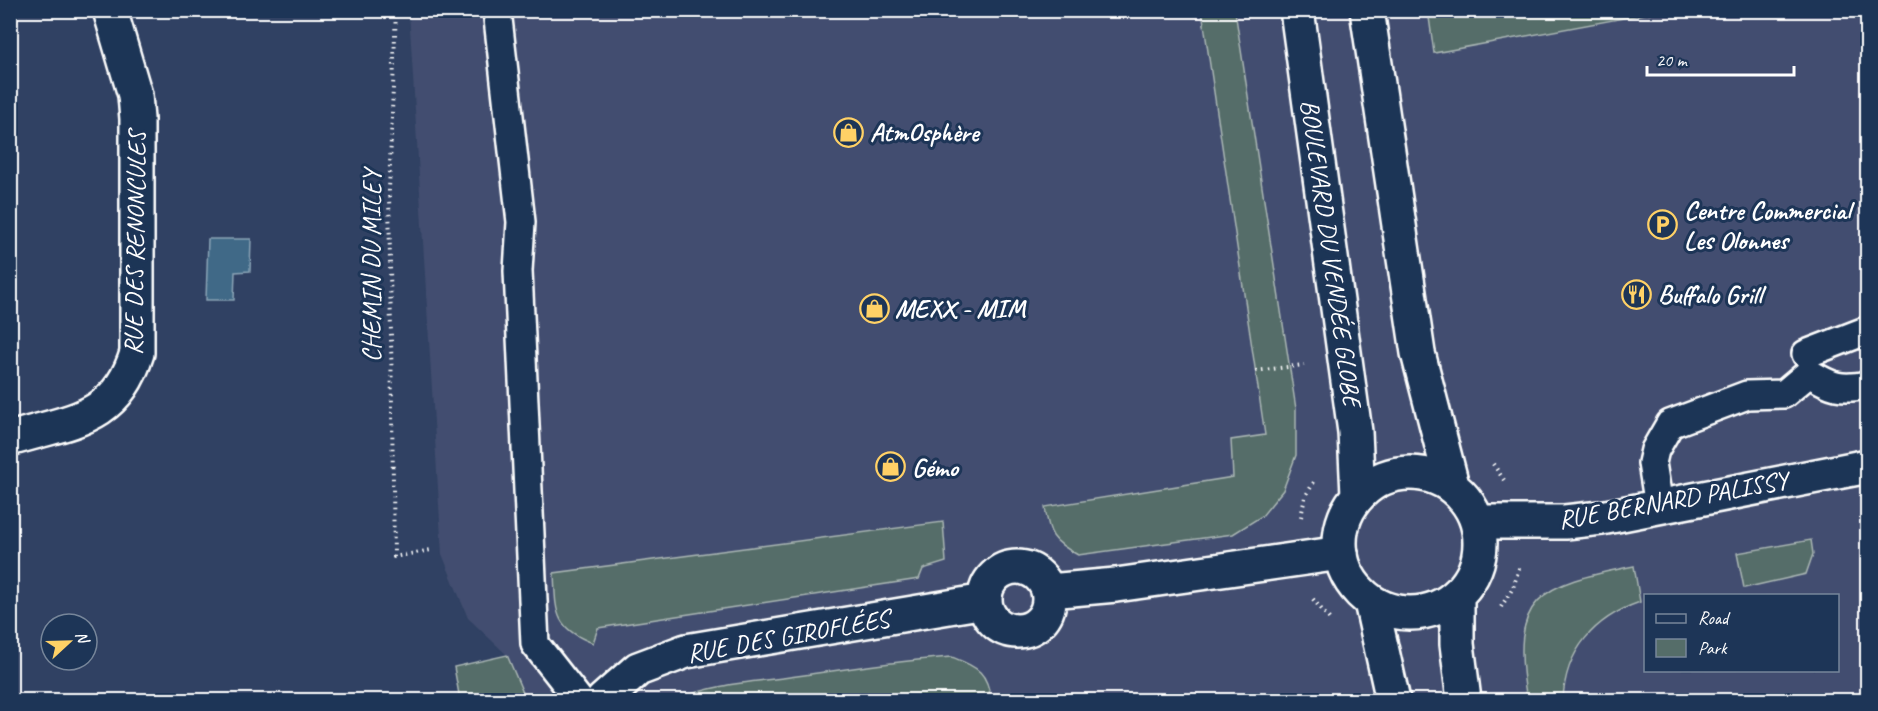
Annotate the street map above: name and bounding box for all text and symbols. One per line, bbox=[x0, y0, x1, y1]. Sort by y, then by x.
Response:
scale bar bbox=[1647, 39, 1794, 77]
text: 20 m bbox=[1656, 49, 1689, 71]
street label: BOULEVARD DU VENDÉE GLOBE bbox=[1293, 97, 1369, 412]
shop icon: AtmOsphère bbox=[833, 116, 865, 148]
place label: AtmOsphère bbox=[870, 116, 981, 149]
street label: RUE DES RENONCULES bbox=[117, 126, 154, 355]
street label: CHEMIN DU MILEY bbox=[355, 166, 388, 362]
place label: Centre Commercial Les Olonnes bbox=[1684, 194, 1855, 257]
parking icon: Centre Commercial Les Olonnes bbox=[1647, 209, 1679, 241]
restaurant icon: Buffalo Grill bbox=[1621, 278, 1653, 310]
place label: Buffalo Grill bbox=[1658, 278, 1767, 311]
shop icon: MEXX - MIM bbox=[858, 292, 890, 324]
place label: MEXX - MIM bbox=[895, 292, 1027, 325]
shop icon: Gémo bbox=[875, 451, 907, 483]
place label: Gémo bbox=[912, 451, 960, 484]
street label: RUE BERNARD PALISSY bbox=[1556, 463, 1794, 536]
legend bbox=[1644, 594, 1839, 672]
street label: RUE DES GIROFLÉES bbox=[684, 601, 897, 670]
text: Road bbox=[1698, 607, 1731, 629]
north arrow bbox=[39, 612, 99, 672]
text: N bbox=[71, 628, 94, 648]
text: Park bbox=[1698, 637, 1728, 659]

